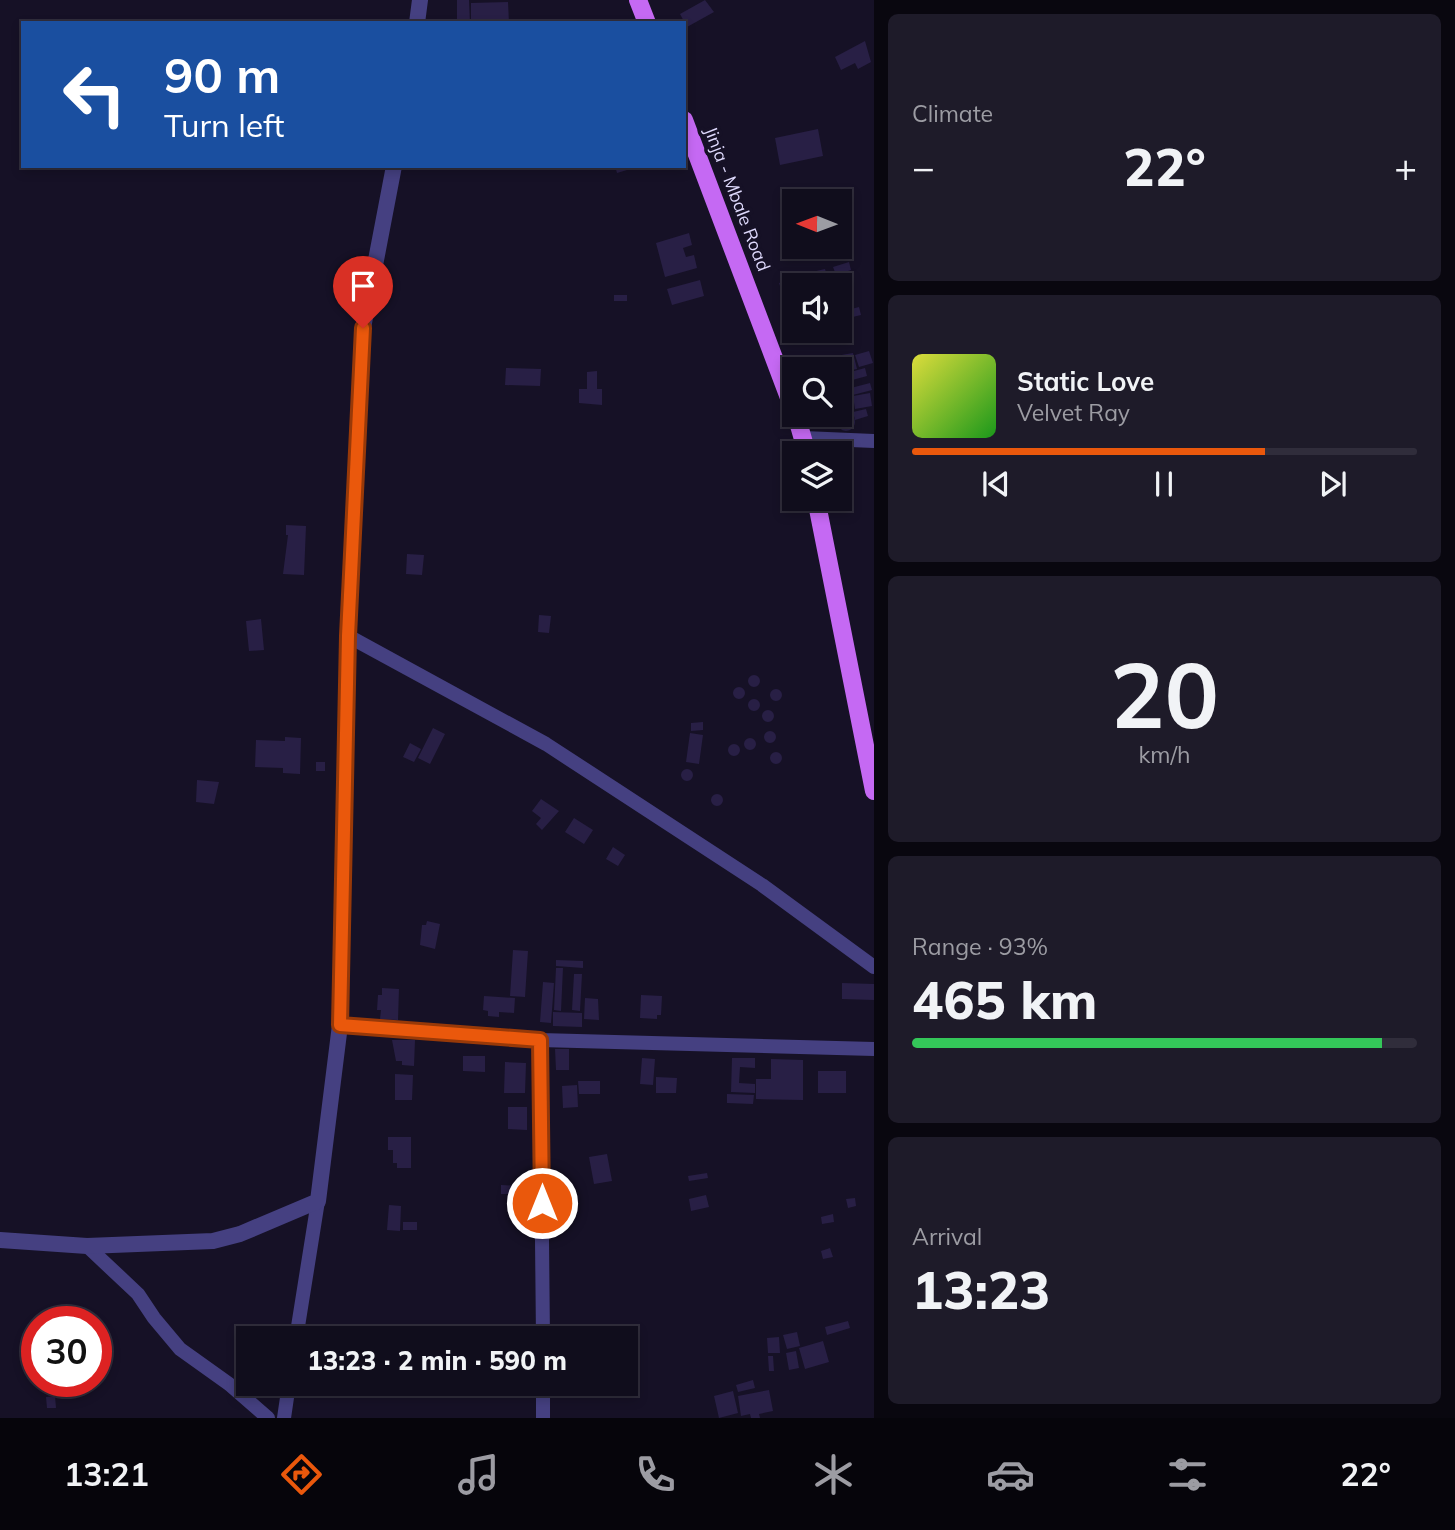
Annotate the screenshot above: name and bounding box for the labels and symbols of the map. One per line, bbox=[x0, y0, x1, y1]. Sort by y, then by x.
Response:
street label: Jinja - Mbale Road bbox=[699, 123, 776, 274]
north arrow bbox=[782, 189, 852, 259]
pin bbox=[333, 256, 393, 328]
position arrow bbox=[505, 1166, 579, 1240]
speed limit sign: 30 bbox=[21, 1306, 112, 1397]

